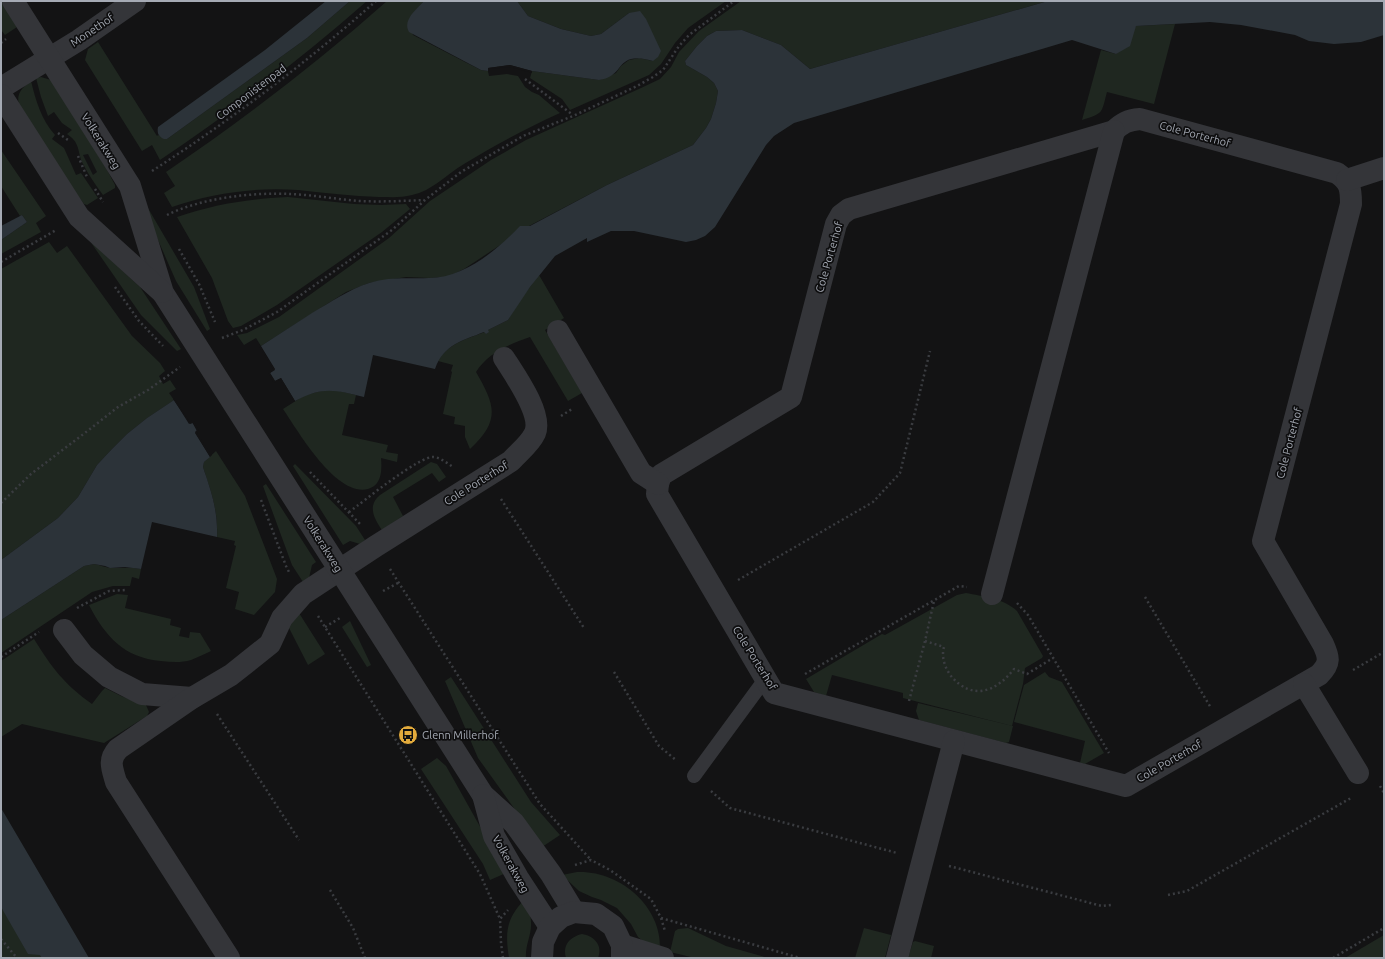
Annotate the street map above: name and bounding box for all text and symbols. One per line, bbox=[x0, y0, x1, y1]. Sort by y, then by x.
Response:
street label: Monethof bbox=[68, 11, 117, 49]
street label: Componistenpad bbox=[214, 62, 288, 122]
street label: Volkerakweg bbox=[79, 111, 123, 171]
street label: Cole Porterhof bbox=[1158, 119, 1233, 149]
street label: Cole Porterhof bbox=[813, 219, 845, 294]
street label: Cole Porterhof bbox=[1274, 405, 1304, 480]
street label: Cole Porterhof bbox=[442, 458, 511, 507]
street label: Volkerakweg bbox=[301, 514, 345, 574]
street label: Cole Porterhof bbox=[731, 624, 780, 693]
bus stop icon: Glenn Millerhof bbox=[397, 724, 419, 746]
place label: Glenn Millerhof bbox=[422, 729, 499, 741]
street label: Cole Porterhof bbox=[1134, 737, 1204, 784]
street label: Volkerakweg bbox=[490, 833, 532, 895]

